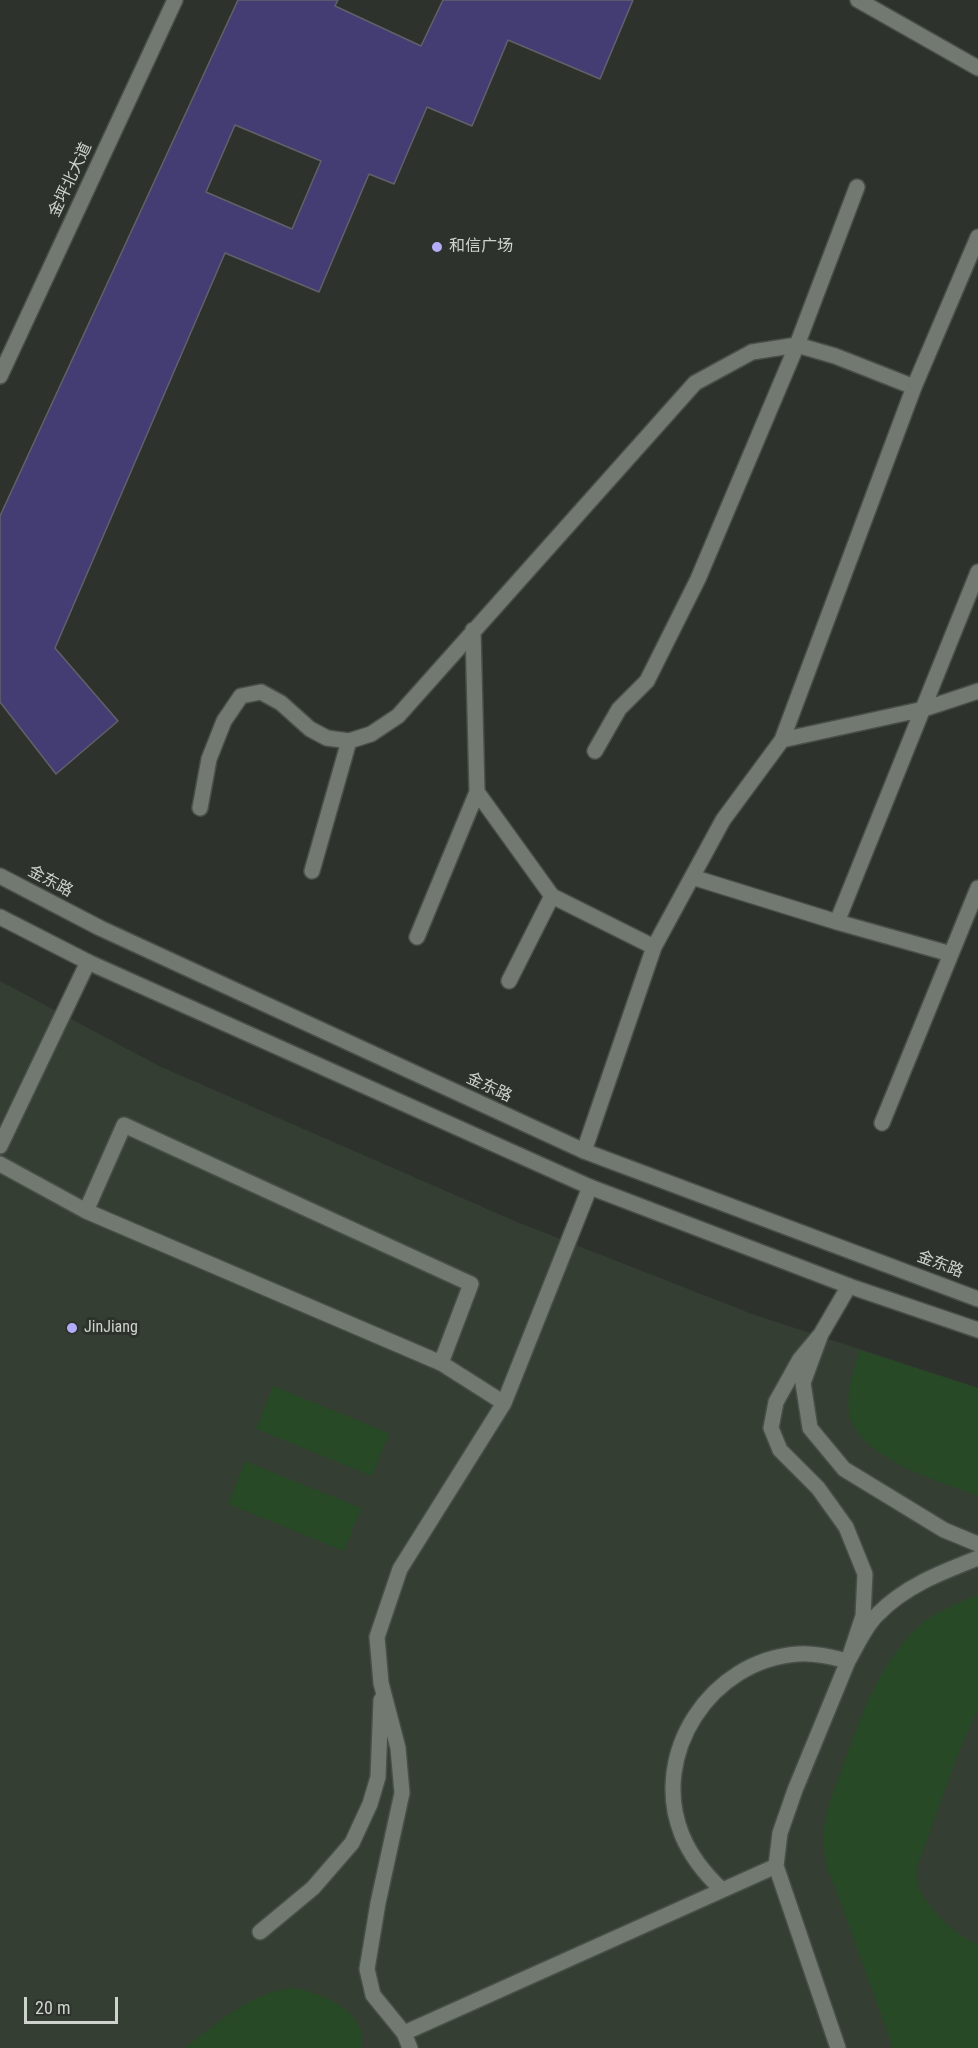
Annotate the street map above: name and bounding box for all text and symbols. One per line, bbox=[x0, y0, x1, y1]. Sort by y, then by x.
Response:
street label: 金坪北大道 bbox=[45, 140, 97, 220]
place label: 和信广场 bbox=[449, 237, 513, 257]
marker: 和信广场 bbox=[430, 240, 444, 254]
street label: 金东路 bbox=[24, 862, 76, 902]
street label: 金东路 bbox=[463, 1069, 515, 1107]
street label: 金东路 bbox=[914, 1247, 966, 1283]
place label: JinJiang bbox=[84, 1318, 138, 1338]
marker: JinJiang bbox=[65, 1321, 79, 1335]
scale bar bbox=[27, 1985, 122, 2023]
text: 20 m bbox=[35, 1997, 70, 2018]

